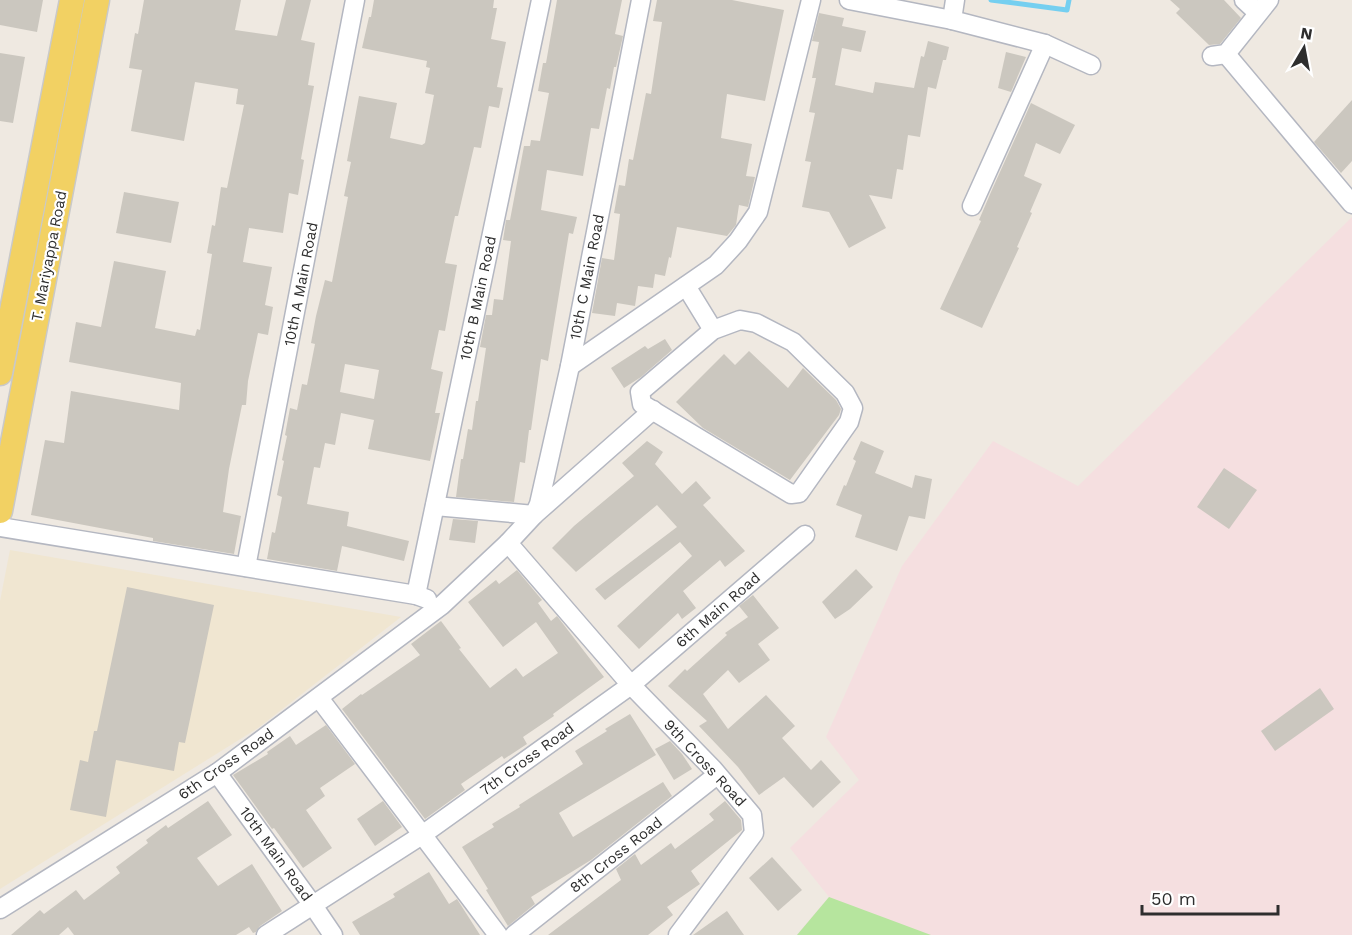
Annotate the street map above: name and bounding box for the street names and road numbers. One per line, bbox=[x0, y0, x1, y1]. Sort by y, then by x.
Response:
street label: T. Mariyappa Road bbox=[27, 189, 71, 323]
street label: 10th C Main Road bbox=[566, 213, 608, 341]
street label: 10th A Main Road bbox=[280, 220, 322, 348]
street label: 10th B Main Road bbox=[456, 234, 500, 362]
street label: 6th Main Road bbox=[672, 568, 764, 652]
street label: 9th Cross Road bbox=[660, 716, 750, 810]
street label: 7th Cross Road bbox=[476, 719, 578, 799]
street label: 6th Cross Road bbox=[175, 724, 277, 804]
street label: 10th Main Road bbox=[236, 803, 316, 905]
street label: 8th Cross Road bbox=[566, 813, 666, 897]

